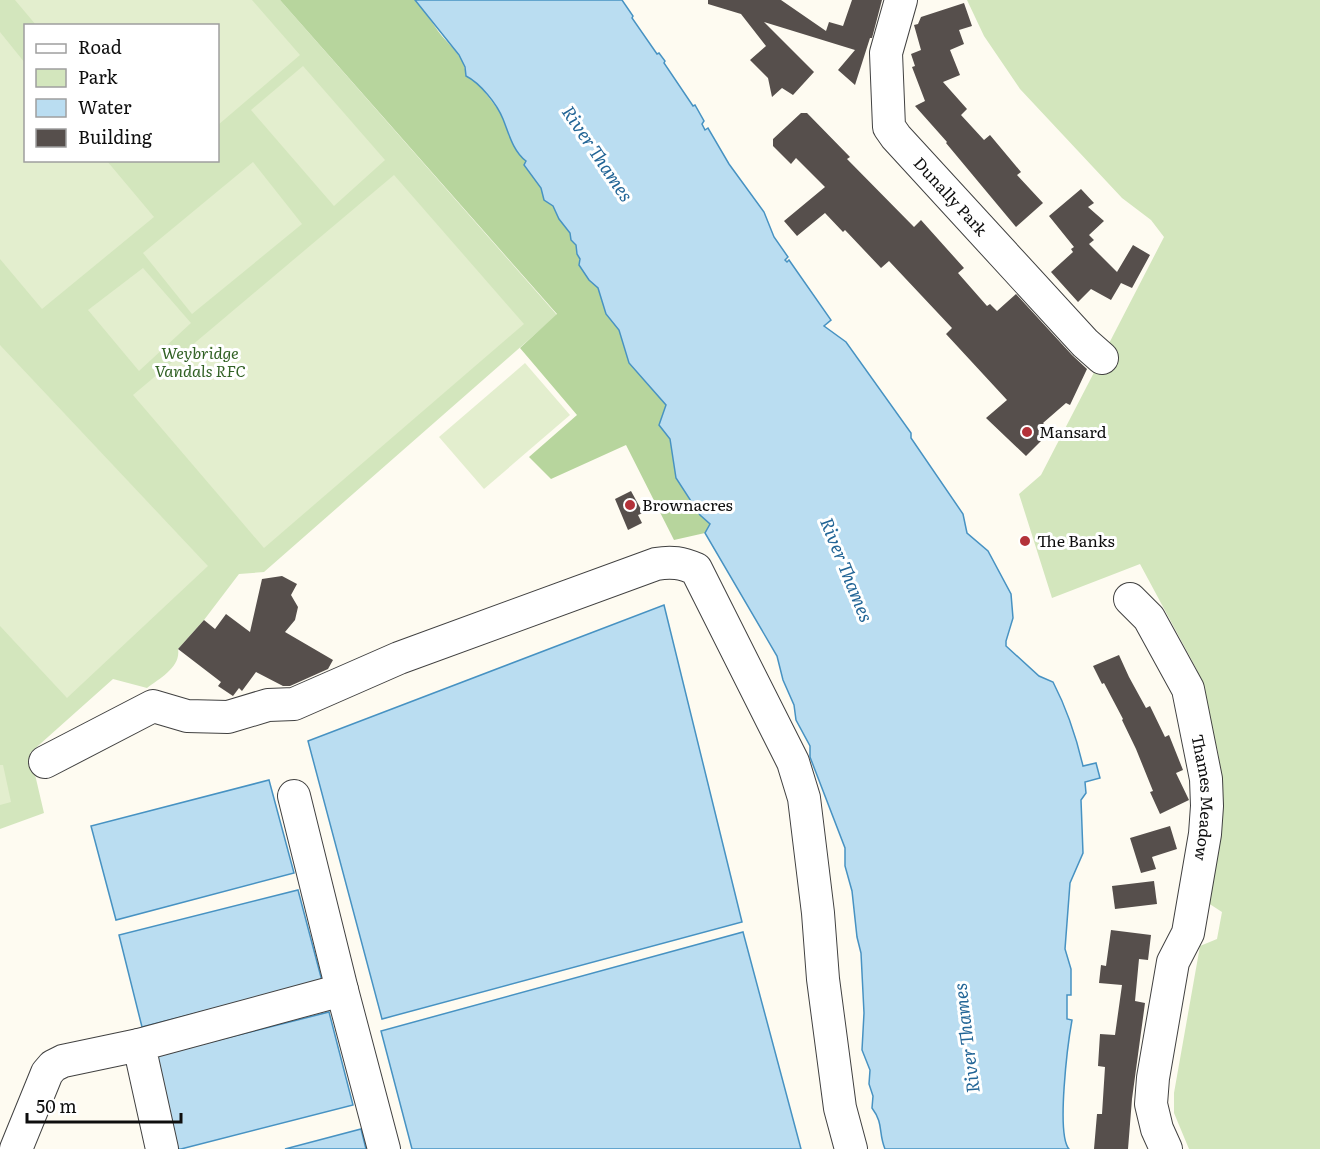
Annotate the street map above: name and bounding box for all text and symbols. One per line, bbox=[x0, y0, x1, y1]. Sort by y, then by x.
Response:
legend bbox=[24, 24, 219, 162]
text: Road bbox=[78, 33, 122, 60]
text: Park bbox=[78, 63, 119, 90]
text: Water bbox=[78, 93, 132, 120]
water label: River Thames bbox=[556, 100, 640, 207]
text: Building bbox=[78, 123, 153, 150]
street label: Dunally Park bbox=[909, 151, 994, 241]
park label: Weybridge Vandals RFC bbox=[155, 340, 245, 382]
place label: Mansard bbox=[1039, 419, 1107, 443]
marker: Mansard bbox=[1020, 425, 1034, 439]
place label: Brownacres bbox=[642, 492, 733, 516]
marker: Brownacres bbox=[623, 498, 637, 512]
water label: River Thames bbox=[814, 513, 881, 626]
place label: The Banks bbox=[1037, 528, 1115, 552]
marker: The Banks bbox=[1018, 534, 1032, 548]
street label: Thames Meadow bbox=[1186, 732, 1220, 863]
water label: River Thames bbox=[945, 982, 986, 1095]
scale bar bbox=[27, 1086, 182, 1124]
text: 50 m bbox=[36, 1092, 77, 1119]

